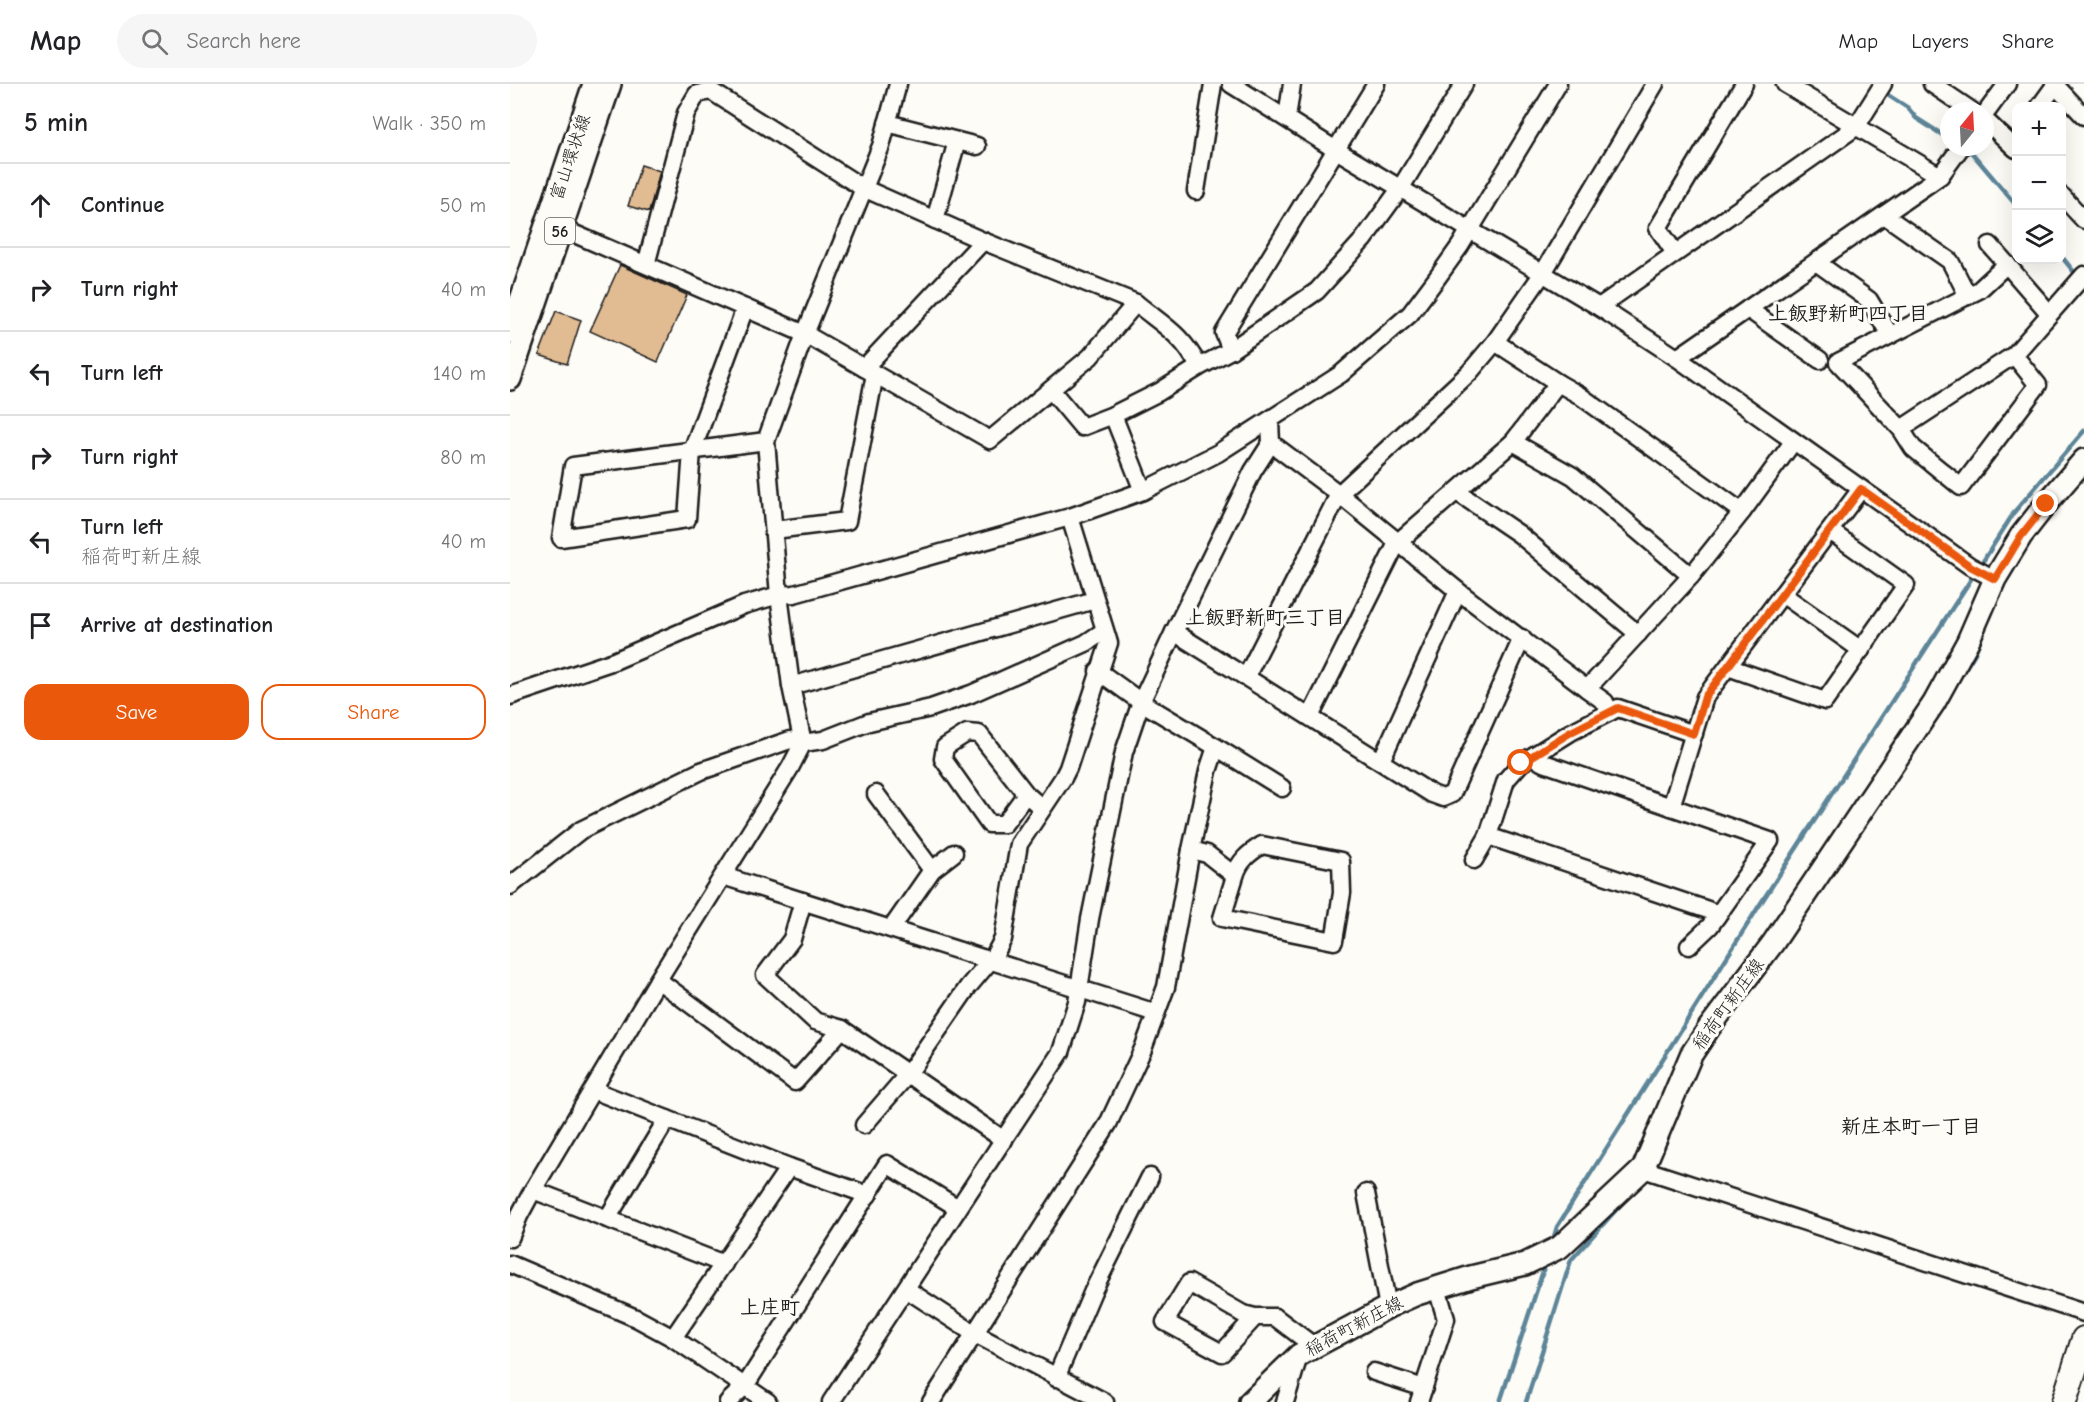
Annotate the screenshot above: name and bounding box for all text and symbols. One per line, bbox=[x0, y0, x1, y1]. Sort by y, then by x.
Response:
search box bbox=[117, 14, 537, 68]
text: Map bbox=[30, 25, 81, 57]
icon: search bbox=[138, 25, 171, 58]
text: Search here bbox=[186, 28, 301, 54]
text: Map bbox=[1839, 29, 1878, 53]
text: Layers bbox=[1911, 29, 1969, 53]
text: Share bbox=[2002, 29, 2054, 53]
north arrow bbox=[1940, 102, 1994, 156]
map controls bbox=[2012, 102, 2066, 264]
button: + bbox=[2012, 102, 2066, 156]
text: 5 min bbox=[24, 108, 88, 138]
street label: 富山環状線 bbox=[546, 111, 595, 203]
text: Walk · 350 m bbox=[372, 112, 486, 135]
button: − bbox=[2012, 156, 2066, 210]
icon: ahead bbox=[24, 189, 57, 222]
text: Continue bbox=[81, 192, 164, 218]
text: 50 m bbox=[440, 194, 486, 217]
button: layers bbox=[2012, 210, 2066, 264]
road number: 56 bbox=[545, 218, 575, 244]
icon: right bbox=[24, 273, 57, 306]
text: Turn right bbox=[81, 276, 178, 302]
text: 40 m bbox=[441, 278, 486, 301]
district label: 上飯野新町四丁目 bbox=[1768, 302, 1928, 325]
icon: left bbox=[24, 357, 57, 390]
text: Turn left bbox=[81, 360, 163, 386]
text: 140 m bbox=[433, 362, 486, 385]
icon: right bbox=[24, 441, 57, 474]
text: Turn right bbox=[81, 444, 178, 470]
text: 80 m bbox=[440, 446, 486, 469]
route end bbox=[2032, 490, 2058, 516]
text: Turn left bbox=[81, 514, 163, 540]
icon: left bbox=[24, 525, 57, 558]
text: 40 m bbox=[441, 530, 486, 553]
text: 稲荷町新庄線 bbox=[81, 545, 201, 568]
district label: 上飯野新町三丁目 bbox=[1185, 606, 1345, 629]
icon: arrive bbox=[24, 609, 57, 642]
text: Arrive at destination bbox=[81, 612, 273, 638]
button: Save bbox=[24, 684, 249, 740]
button: Share bbox=[261, 684, 486, 740]
route start bbox=[1507, 749, 1533, 775]
street label: 稲荷町新庄線 bbox=[1688, 954, 1769, 1054]
district label: 新庄本町一丁目 bbox=[1841, 1115, 1981, 1138]
street label: 稲荷町新庄線 bbox=[1302, 1292, 1407, 1361]
district label: 上庄町 bbox=[740, 1296, 800, 1319]

